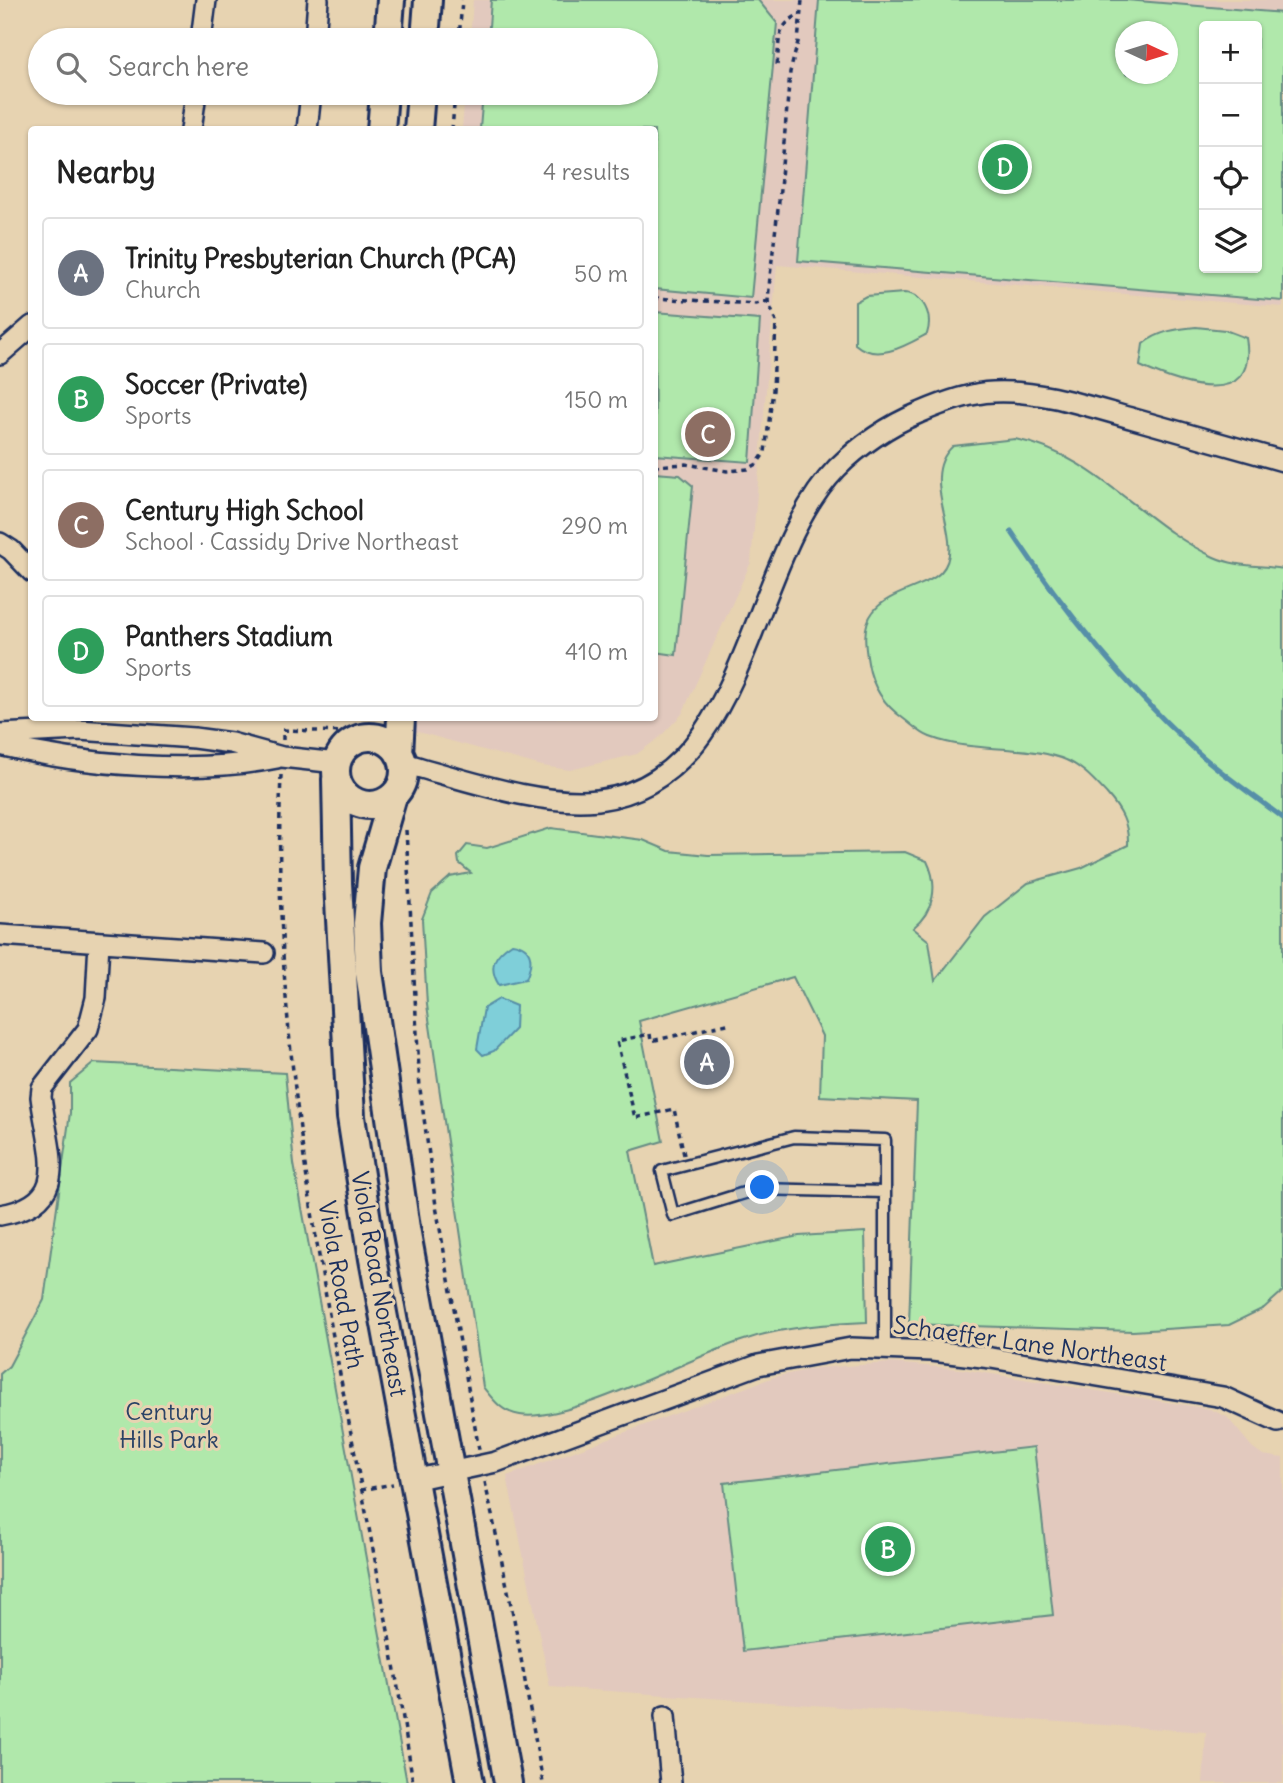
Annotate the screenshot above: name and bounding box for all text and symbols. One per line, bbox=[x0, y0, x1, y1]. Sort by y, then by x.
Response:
north arrow bbox=[1115, 21, 1178, 84]
map controls bbox=[1199, 21, 1262, 273]
button: + bbox=[1199, 21, 1262, 84]
search box bbox=[28, 28, 658, 105]
icon: search bbox=[52, 48, 90, 86]
text: Search here bbox=[108, 50, 249, 83]
button: − bbox=[1199, 84, 1262, 147]
pin: D bbox=[982, 141, 1028, 193]
button: locate bbox=[1199, 147, 1262, 210]
text: Nearby bbox=[56, 153, 156, 191]
text: 4 results bbox=[543, 157, 630, 186]
button: layers bbox=[1199, 210, 1262, 273]
text: Trinity Presbyterian Church (PCA) bbox=[125, 242, 516, 275]
text: A bbox=[74, 259, 88, 288]
text: 50 m bbox=[574, 259, 628, 288]
text: Church bbox=[125, 275, 201, 304]
text: Soccer (Private) bbox=[125, 368, 307, 401]
text: B bbox=[73, 385, 89, 414]
text: 150 m bbox=[565, 385, 628, 414]
text: Sports bbox=[125, 401, 191, 430]
pin: C bbox=[685, 408, 731, 460]
text: Century High School bbox=[125, 494, 364, 527]
text: C bbox=[73, 511, 89, 540]
text: 290 m bbox=[561, 511, 628, 540]
text: School · Cassidy Drive Northeast bbox=[125, 527, 459, 556]
text: Panthers Stadium bbox=[125, 620, 333, 653]
text: D bbox=[73, 637, 89, 666]
text: 410 m bbox=[565, 637, 628, 666]
text: Sports bbox=[125, 653, 191, 682]
pin: A bbox=[684, 1036, 730, 1088]
street label: Viola Road Northeast bbox=[345, 1169, 415, 1399]
your location bbox=[745, 1170, 779, 1204]
street label: Viola Road Path bbox=[312, 1198, 372, 1371]
street label: Schaeffer Lane Northeast bbox=[891, 1309, 1169, 1377]
park label: Century Hills Park bbox=[119, 1396, 219, 1454]
pin: B bbox=[865, 1523, 911, 1575]

